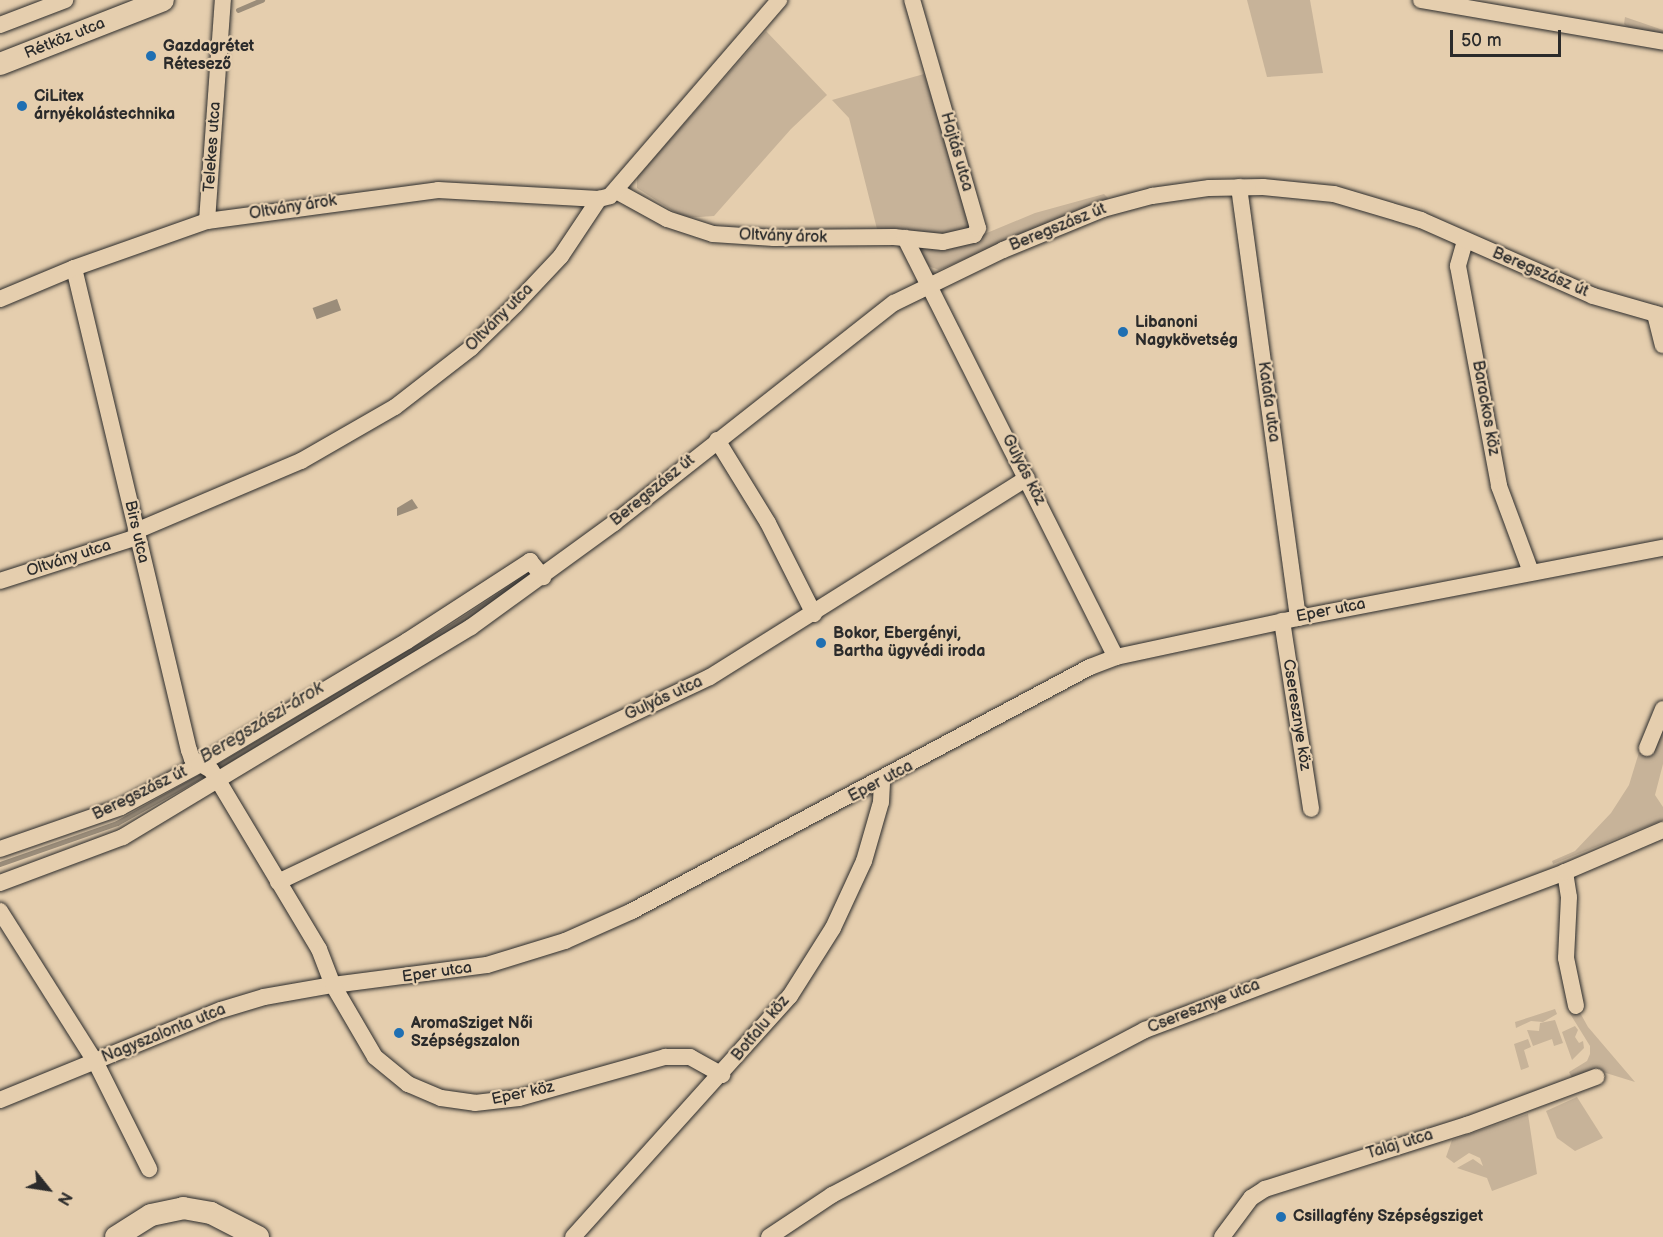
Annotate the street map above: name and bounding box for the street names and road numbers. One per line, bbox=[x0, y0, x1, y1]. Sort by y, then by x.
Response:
street label: Rétköz utca bbox=[22, 14, 108, 64]
street label: Telekes utca bbox=[200, 101, 226, 193]
street label: Hajtás utca bbox=[936, 110, 976, 194]
street label: Oltvány árok bbox=[247, 192, 339, 224]
street label: Beregszász út bbox=[1007, 200, 1109, 256]
street label: Oltvány árok bbox=[738, 226, 828, 248]
street label: Beregszász út bbox=[1489, 244, 1591, 302]
street label: Oltvány utca bbox=[462, 280, 538, 356]
street label: Barackos köz bbox=[1467, 359, 1503, 457]
street label: Katafa utca bbox=[1253, 360, 1283, 444]
street label: Gulyás köz bbox=[997, 431, 1049, 509]
street label: Beregszász út bbox=[607, 451, 699, 531]
street label: Birs utca bbox=[119, 499, 153, 565]
street label: Oltvány utca bbox=[24, 536, 114, 582]
street label: Eper utca bbox=[1295, 595, 1367, 627]
street label: Cseresznye köz bbox=[1278, 658, 1314, 772]
street label: Gulyás utca bbox=[622, 673, 706, 725]
street label: Eper utca bbox=[845, 757, 917, 807]
street label: Beregszász út bbox=[90, 763, 190, 825]
street label: Eper utca bbox=[401, 959, 473, 987]
street label: Cseresznye utca bbox=[1145, 976, 1263, 1038]
street label: Botfalu köz bbox=[728, 993, 794, 1065]
street label: Nagyszalonta utca bbox=[99, 1000, 229, 1068]
street label: Eper köz bbox=[490, 1078, 556, 1110]
street label: Talaj utca bbox=[1364, 1126, 1436, 1164]

